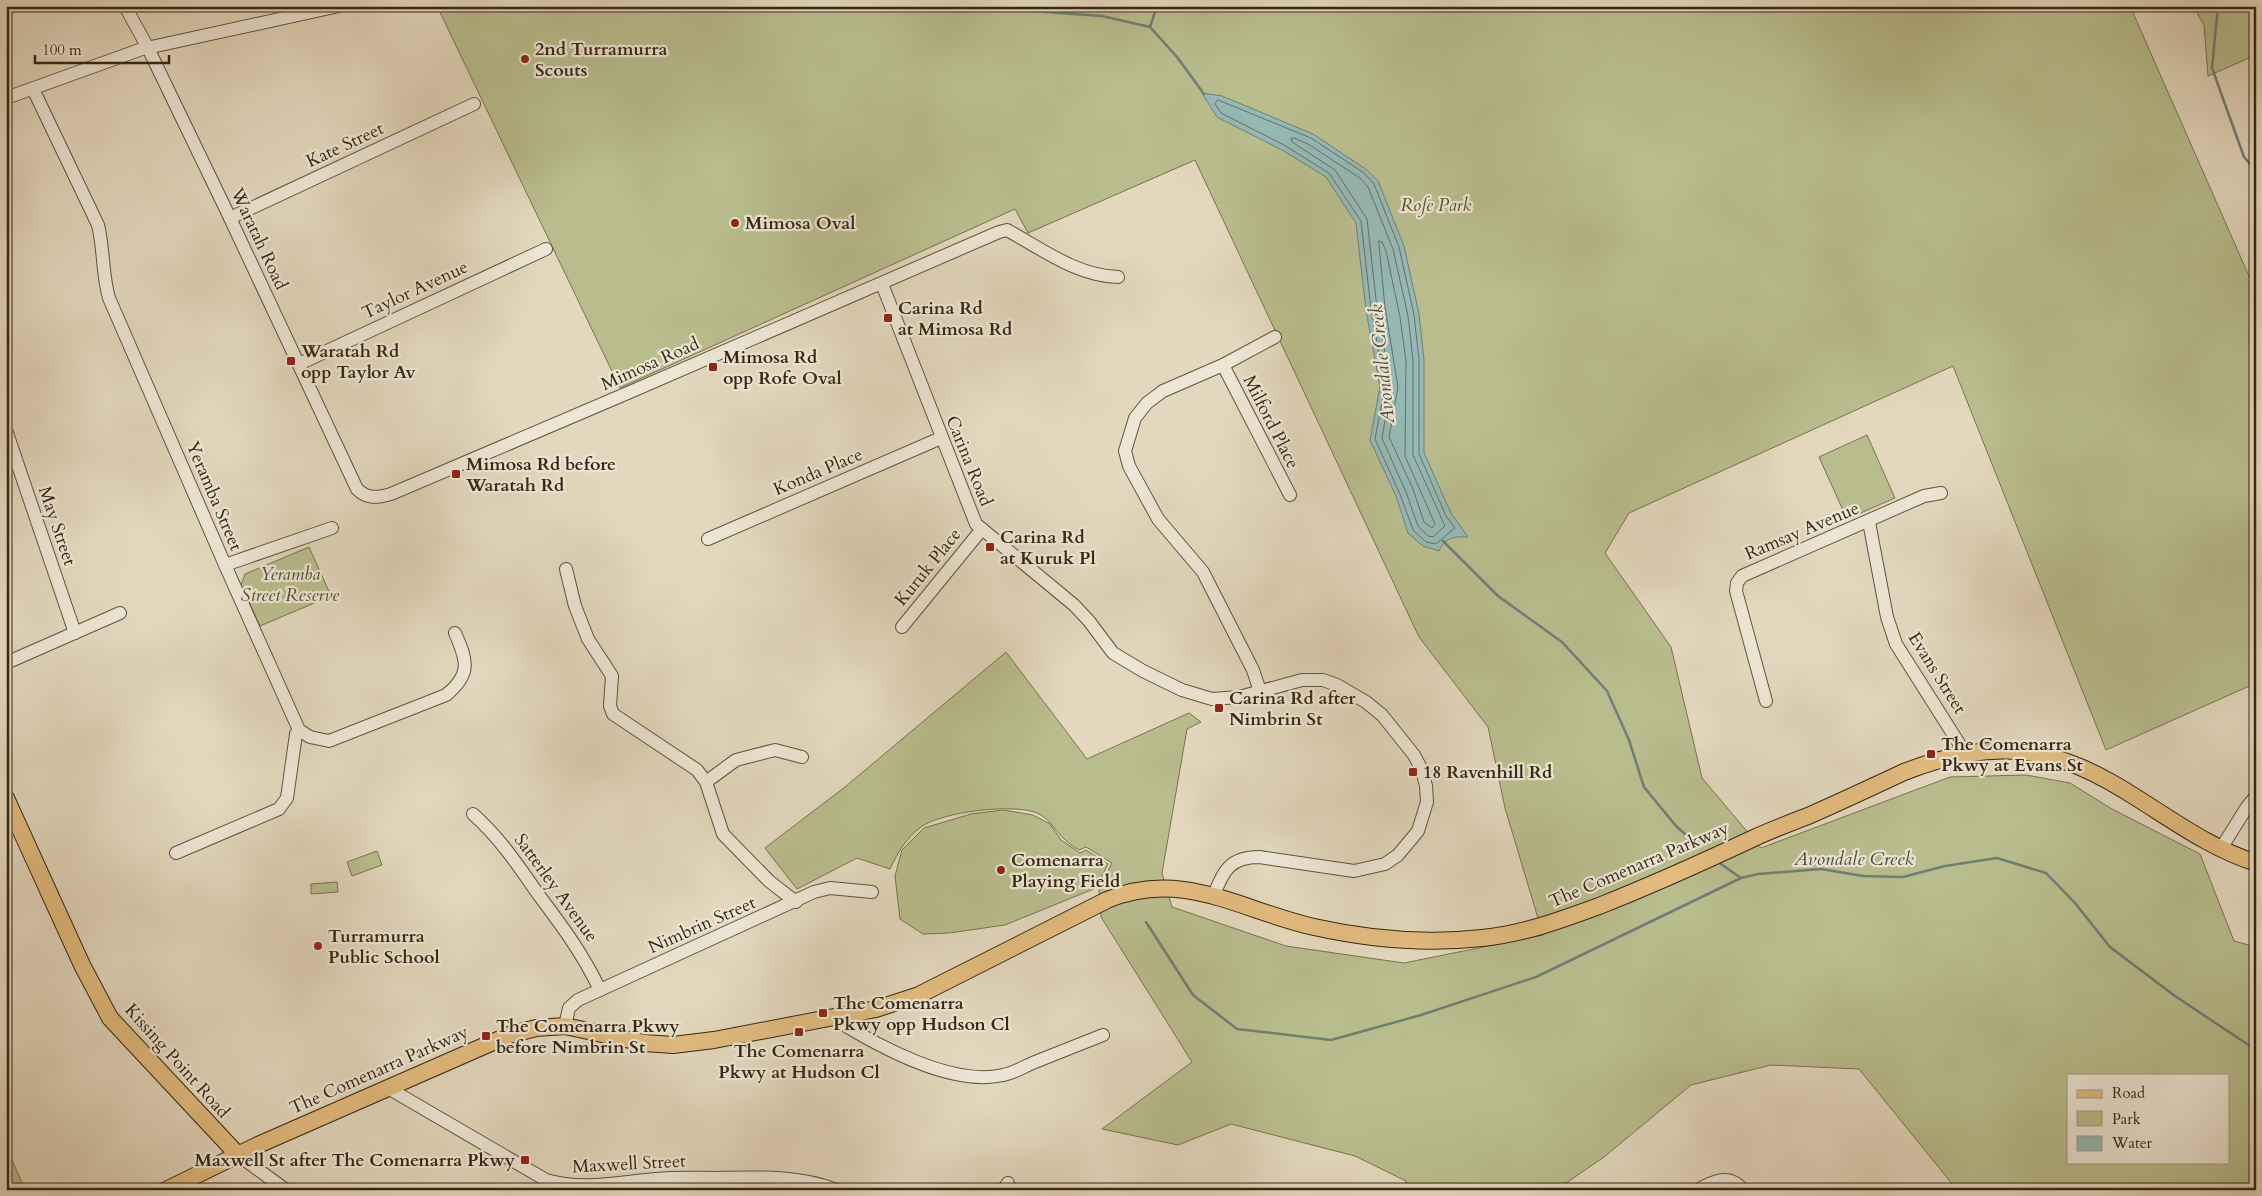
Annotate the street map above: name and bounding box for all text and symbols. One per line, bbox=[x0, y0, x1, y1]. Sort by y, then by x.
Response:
scale bar bbox=[35, 32, 169, 64]
place label: 2nd Turramurra Scouts bbox=[535, 37, 668, 83]
text: 100 m bbox=[42, 40, 82, 60]
marker: 2nd Turramurra Scouts bbox=[519, 53, 531, 65]
street label: Kate Street bbox=[302, 116, 388, 174]
street label: Waratah Road bbox=[224, 183, 294, 294]
park label: Rofe Park bbox=[1400, 193, 1472, 218]
place label: Mimosa Oval bbox=[745, 211, 856, 236]
marker: Mimosa Oval bbox=[729, 217, 741, 229]
street label: Taylor Avenue bbox=[358, 254, 472, 326]
place label: Carina Rd at Mimosa Rd bbox=[898, 296, 1013, 342]
water label: Avondale Creek bbox=[1363, 302, 1401, 426]
marker: Carina Rd at Mimosa Rd bbox=[882, 312, 894, 324]
street label: Mimosa Road bbox=[597, 331, 703, 397]
place label: Waratah Rd opp Taylor Av bbox=[300, 339, 415, 385]
place label: Mimosa Rd opp Rofe Oval bbox=[723, 345, 842, 391]
marker: Waratah Rd opp Taylor Av bbox=[285, 355, 297, 367]
marker: Mimosa Rd opp Rofe Oval bbox=[707, 361, 719, 373]
street label: Milford Place bbox=[1237, 371, 1305, 473]
street label: Carina Road bbox=[940, 412, 999, 510]
street label: Yeramba Street bbox=[180, 437, 248, 555]
street label: Konda Place bbox=[769, 442, 867, 502]
place label: Mimosa Rd before Waratah Rd bbox=[465, 452, 616, 498]
marker: Mimosa Rd before Waratah Rd bbox=[450, 468, 462, 480]
street label: May Street bbox=[32, 483, 82, 569]
street label: Ramsay Avenue bbox=[1741, 496, 1863, 566]
street label: Kuruk Place bbox=[889, 523, 967, 611]
place label: Carina Rd at Kuruk Pl bbox=[1000, 525, 1096, 571]
marker: Carina Rd at Kuruk Pl bbox=[984, 541, 996, 553]
park label: Yeramba Street Reserve bbox=[241, 562, 340, 608]
street label: Evans Street bbox=[1902, 627, 1972, 719]
place label: Carina Rd after Nimbrin St bbox=[1229, 686, 1356, 732]
marker: Carina Rd after Nimbrin St bbox=[1213, 702, 1225, 714]
place label: The Comenarra Pkwy at Evans St bbox=[1941, 732, 2083, 778]
marker: The Comenarra Pkwy at Evans St bbox=[1925, 748, 1937, 760]
place label: 18 Ravenhill Rd bbox=[1423, 760, 1553, 785]
marker: 18 Ravenhill Rd bbox=[1407, 766, 1419, 778]
street label: The Comenarra Parkway bbox=[1545, 816, 1733, 914]
street label: Satterley Avenue bbox=[508, 829, 604, 947]
water label: Avondale Creek bbox=[1793, 846, 1915, 872]
place label: Comenarra Playing Field bbox=[1011, 848, 1121, 894]
marker: Comenarra Playing Field bbox=[995, 864, 1007, 876]
street label: Nimbrin Street bbox=[644, 890, 760, 960]
place label: Turramurra Public School bbox=[328, 924, 440, 970]
marker: Turramurra Public School bbox=[312, 940, 324, 952]
place label: The Comenarra Pkwy opp Hudson Cl bbox=[833, 991, 1010, 1037]
street label: Kissing Point Road bbox=[119, 998, 236, 1124]
marker: The Comenarra Pkwy opp Hudson Cl bbox=[817, 1007, 829, 1019]
place label: The Comenarra Pkwy before Nimbrin St bbox=[496, 1014, 680, 1060]
street label: The Comenarra Parkway bbox=[286, 1019, 473, 1121]
marker: The Comenarra Pkwy at Hudson Cl bbox=[793, 1026, 805, 1038]
marker: The Comenarra Pkwy before Nimbrin St bbox=[480, 1030, 492, 1042]
place label: The Comenarra Pkwy at Hudson Cl bbox=[718, 1039, 880, 1085]
legend bbox=[2067, 1074, 2230, 1164]
text: Road bbox=[2112, 1083, 2145, 1103]
text: Park bbox=[2112, 1109, 2141, 1129]
text: Water bbox=[2111, 1133, 2153, 1153]
place label: Maxwell St after The Comenarra Pkwy bbox=[194, 1148, 516, 1173]
street label: Maxwell Street bbox=[572, 1149, 687, 1179]
marker: Maxwell St after The Comenarra Pkwy bbox=[519, 1154, 531, 1166]

